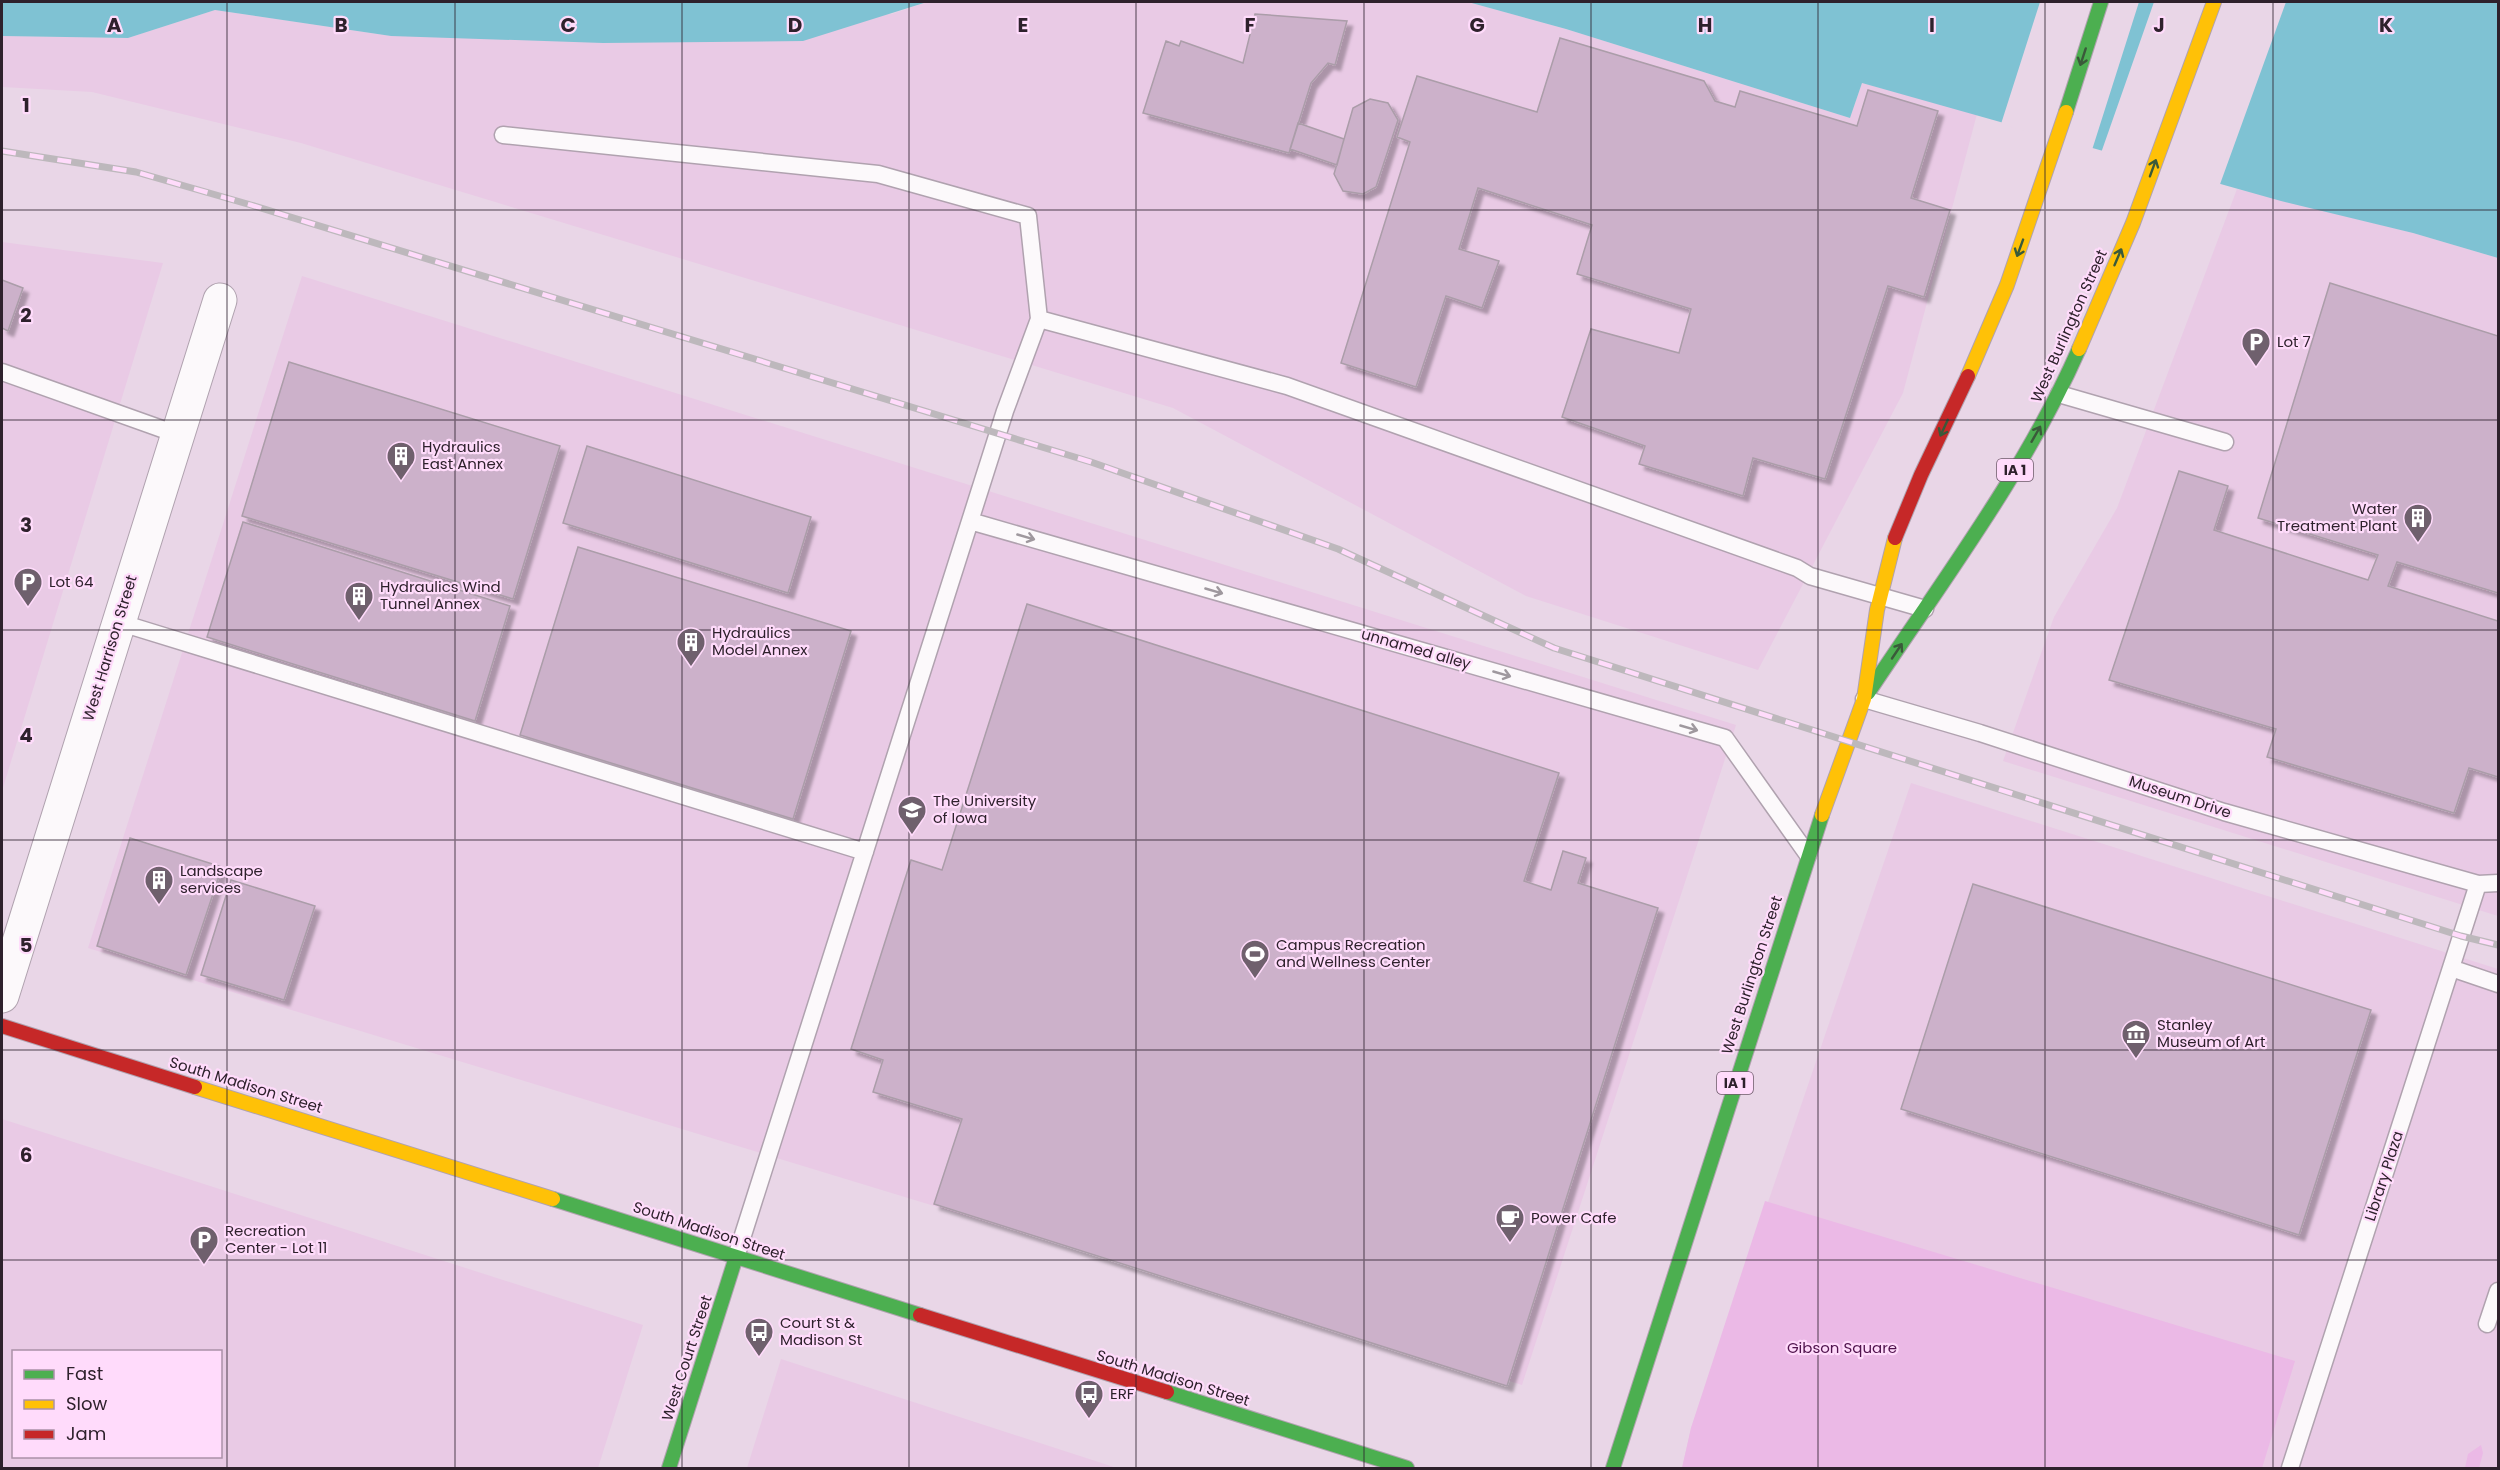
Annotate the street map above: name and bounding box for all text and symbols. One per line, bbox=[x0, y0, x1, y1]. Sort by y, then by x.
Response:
text: A bbox=[107, 11, 122, 39]
text: B bbox=[334, 11, 348, 39]
text: C bbox=[560, 11, 576, 39]
text: D bbox=[788, 11, 802, 39]
text: E bbox=[1018, 11, 1028, 39]
text: F bbox=[1245, 11, 1256, 39]
text: G bbox=[1469, 11, 1485, 39]
text: H bbox=[1698, 11, 1712, 39]
text: I bbox=[1929, 11, 1935, 39]
text: J bbox=[2153, 11, 2165, 39]
text: K bbox=[2379, 11, 2393, 39]
one-way arrow bbox=[2077, 47, 2088, 66]
text: 1 bbox=[22, 91, 30, 119]
one-way arrow bbox=[2148, 160, 2159, 178]
one-way arrow bbox=[2014, 238, 2025, 257]
street label: West Burlington Street bbox=[2025, 246, 2112, 406]
one-way arrow bbox=[2113, 248, 2124, 267]
text: 2 bbox=[20, 301, 32, 329]
parking icon: Lot 7 bbox=[2240, 326, 2272, 368]
place label: Lot 7 bbox=[2277, 331, 2311, 352]
one-way arrow bbox=[1937, 418, 1949, 436]
one-way arrow bbox=[2030, 426, 2042, 443]
place label: Hydraulics East Annex bbox=[422, 436, 503, 474]
building icon: Hydraulics East Annex bbox=[385, 440, 417, 482]
road number: IA 1 bbox=[1997, 459, 2033, 481]
place label: Water Treatment Plant bbox=[2277, 498, 2397, 536]
building icon: Water Treatment Plant bbox=[2402, 502, 2434, 544]
text: 3 bbox=[20, 511, 32, 539]
one-way arrow bbox=[1016, 532, 1035, 544]
parking icon: Lot 64 bbox=[12, 566, 44, 608]
place label: Lot 64 bbox=[49, 571, 94, 592]
street label: West Harrison Street bbox=[77, 572, 142, 723]
place label: Hydraulics Wind Tunnel Annex bbox=[380, 576, 501, 614]
building icon: Hydraulics Wind Tunnel Annex bbox=[343, 580, 375, 622]
one-way arrow bbox=[1204, 586, 1223, 597]
place label: Hydraulics Model Annex bbox=[712, 622, 807, 660]
street label: unnamed alley bbox=[1359, 623, 1474, 674]
building icon: Hydraulics Model Annex bbox=[675, 626, 707, 668]
one-way arrow bbox=[1891, 643, 1903, 659]
one-way arrow bbox=[1492, 669, 1511, 680]
text: 4 bbox=[19, 721, 33, 749]
one-way arrow bbox=[1679, 723, 1698, 734]
street label: Museum Drive bbox=[2126, 770, 2234, 823]
place label: The University of Iowa bbox=[933, 790, 1037, 828]
school or university icon: The University of Iowa bbox=[896, 794, 928, 836]
place label: Landscape services bbox=[180, 860, 263, 898]
building icon: Landscape services bbox=[143, 864, 175, 906]
street label: West Burlington Street bbox=[1716, 893, 1787, 1057]
text: 5 bbox=[20, 931, 33, 959]
place label: Campus Recreation and Wellness Center bbox=[1276, 934, 1431, 972]
sports icon: Campus Recreation and Wellness Center bbox=[1239, 938, 1271, 980]
place label: Stanley Museum of Art bbox=[2157, 1014, 2265, 1052]
museum icon: Stanley Museum of Art bbox=[2120, 1018, 2152, 1060]
street label: South Madison Street bbox=[167, 1051, 325, 1118]
road number: IA 1 bbox=[1717, 1072, 1753, 1094]
street label: Library Plaza bbox=[2359, 1128, 2408, 1224]
text: 6 bbox=[20, 1141, 32, 1169]
street label: South Madison Street bbox=[630, 1196, 788, 1265]
cafe icon: Power Cafe bbox=[1494, 1202, 1526, 1244]
place label: Power Cafe bbox=[1531, 1207, 1616, 1228]
place label: Recreation Center - Lot 11 bbox=[225, 1220, 327, 1258]
parking icon: Recreation Center - Lot 11 bbox=[188, 1224, 220, 1266]
street label: West Court Street bbox=[656, 1292, 717, 1423]
place label: Court St & Madison St bbox=[780, 1312, 862, 1350]
bus stop icon: Court St & Madison St bbox=[743, 1316, 775, 1358]
park label: Gibson Square bbox=[1787, 1337, 1897, 1358]
street label: South Madison Street bbox=[1094, 1344, 1252, 1411]
legend bbox=[12, 1350, 222, 1458]
text: Fast bbox=[66, 1361, 103, 1386]
bus stop icon: ERF bbox=[1073, 1378, 1105, 1420]
place label: ERF bbox=[1110, 1383, 1135, 1404]
text: Slow bbox=[66, 1391, 108, 1416]
text: Jam bbox=[66, 1421, 106, 1446]

